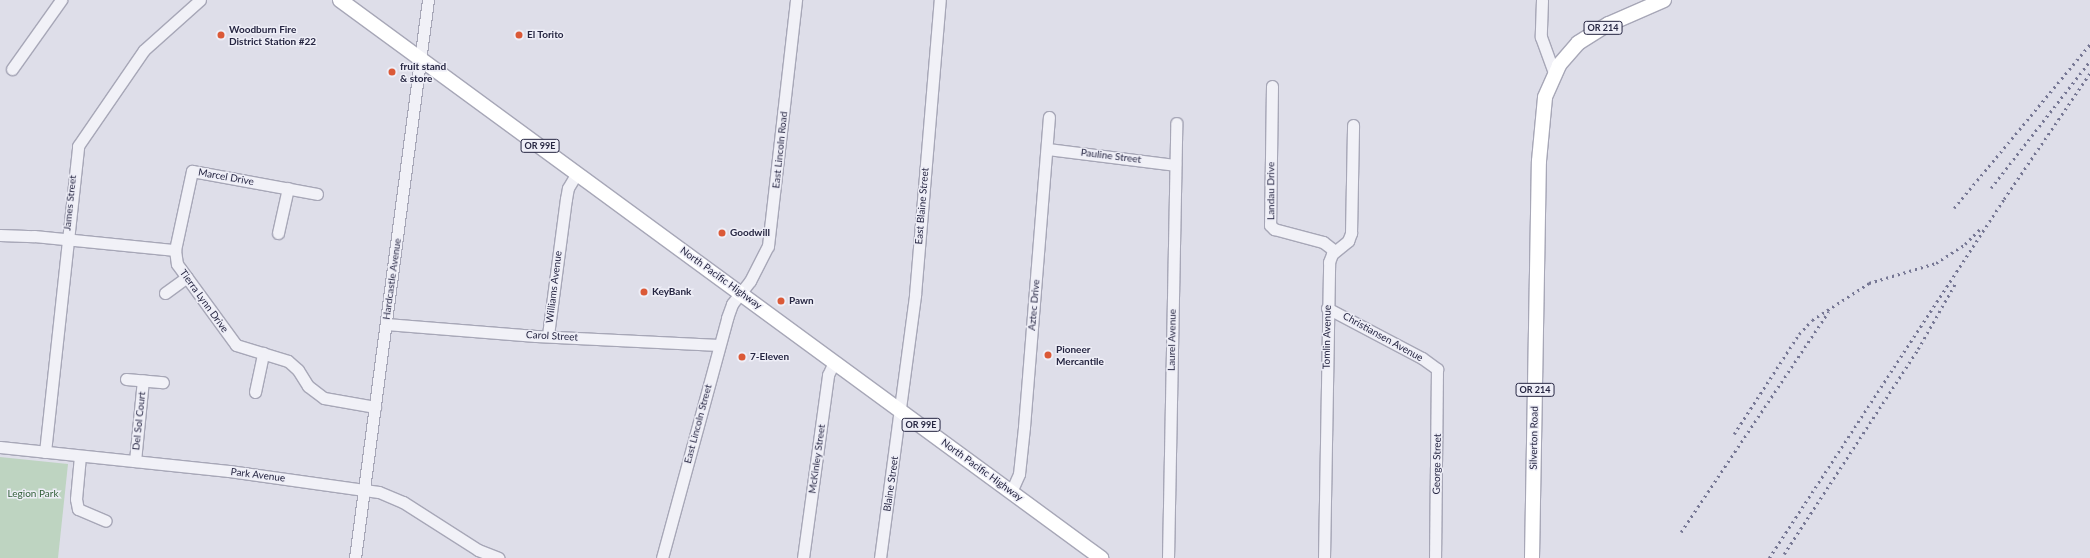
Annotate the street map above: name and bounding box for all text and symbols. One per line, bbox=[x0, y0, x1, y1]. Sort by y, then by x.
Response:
road number: OR 214 bbox=[1583, 21, 1623, 35]
place label: Woodburn Fire District Station #22 bbox=[229, 23, 316, 46]
place label: El Torito bbox=[527, 29, 564, 41]
marker: Woodburn Fire District Station #22 bbox=[216, 30, 226, 40]
marker: El Torito bbox=[514, 30, 524, 40]
place label: fruit stand & store bbox=[400, 60, 446, 84]
marker: fruit stand & store bbox=[387, 67, 397, 77]
street label: East Lincoln Road bbox=[770, 111, 790, 189]
road number: OR 99E bbox=[520, 139, 560, 153]
street label: Pauline Street bbox=[1080, 146, 1142, 166]
street label: Landau Drive bbox=[1265, 162, 1277, 220]
street label: Marcel Drive bbox=[197, 166, 255, 188]
street label: East Blaine Street bbox=[913, 167, 931, 245]
street label: James Street bbox=[61, 175, 79, 231]
place label: Goodwill bbox=[730, 227, 770, 239]
marker: Goodwill bbox=[717, 228, 727, 238]
street label: Hardcastle Avenue bbox=[380, 237, 404, 321]
street label: North Pacific Highway bbox=[678, 244, 764, 312]
street label: Williams Avenue bbox=[544, 250, 564, 324]
street label: Tierra Lynn Drive bbox=[177, 267, 231, 335]
street label: Aztec Drive bbox=[1026, 279, 1042, 331]
place label: KeyBank bbox=[652, 286, 691, 298]
marker: KeyBank bbox=[639, 287, 649, 297]
place label: Pawn bbox=[789, 295, 814, 307]
marker: Pawn bbox=[776, 296, 786, 306]
street label: Tomlin Avenue bbox=[1320, 305, 1334, 369]
street label: Laurel Avenue bbox=[1165, 309, 1179, 371]
street label: Christiansen Avenue bbox=[1341, 310, 1425, 364]
street label: Carol Street bbox=[526, 329, 578, 343]
place label: Pioneer Mercantile bbox=[1056, 343, 1104, 366]
marker: Pioneer Mercantile bbox=[1043, 350, 1053, 360]
place label: 7-Eleven bbox=[750, 351, 789, 363]
marker: 7-Eleven bbox=[737, 352, 747, 362]
street label: East Lincoln Street bbox=[682, 383, 714, 465]
road number: OR 214 bbox=[1515, 383, 1555, 397]
street label: Del Sol Court bbox=[130, 391, 148, 451]
street label: Silverton Road bbox=[1527, 406, 1541, 470]
road number: OR 99E bbox=[901, 418, 941, 432]
street label: McKinley Street bbox=[806, 424, 828, 494]
street label: George Street bbox=[1430, 433, 1444, 495]
street label: North Pacific Highway bbox=[939, 436, 1025, 504]
street label: Blaine Street bbox=[881, 456, 901, 512]
street label: Park Avenue bbox=[230, 466, 286, 484]
park label: Legion Park bbox=[8, 488, 58, 500]

